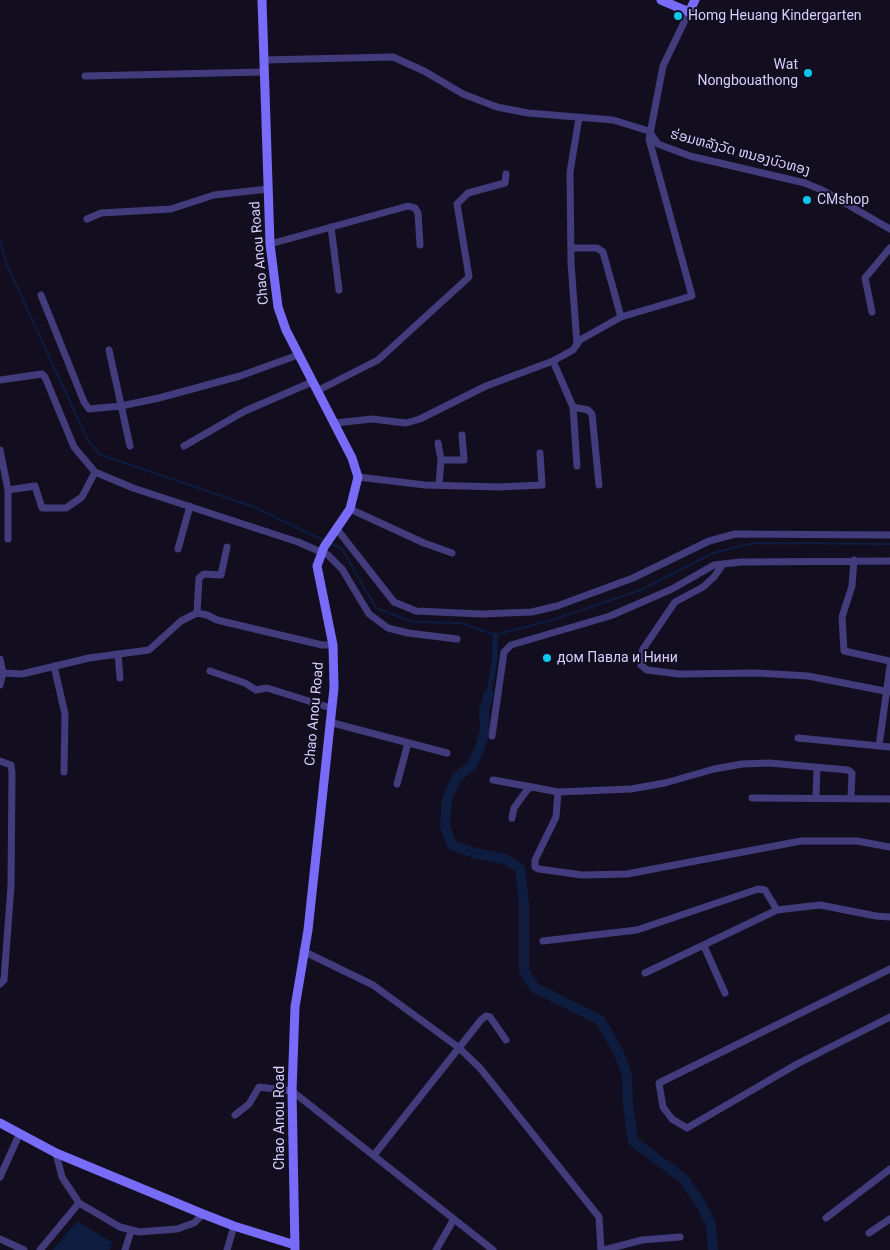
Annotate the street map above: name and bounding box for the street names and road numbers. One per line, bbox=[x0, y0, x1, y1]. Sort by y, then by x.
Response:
street label: ຮ່ອມຫລັງວັດ ຫນອງບົວທອງ bbox=[668, 126, 812, 180]
street label: Chao Anou Road bbox=[247, 200, 273, 306]
street label: Chao Anou Road bbox=[302, 661, 328, 767]
street label: Chao Anou Road bbox=[272, 1066, 288, 1170]

